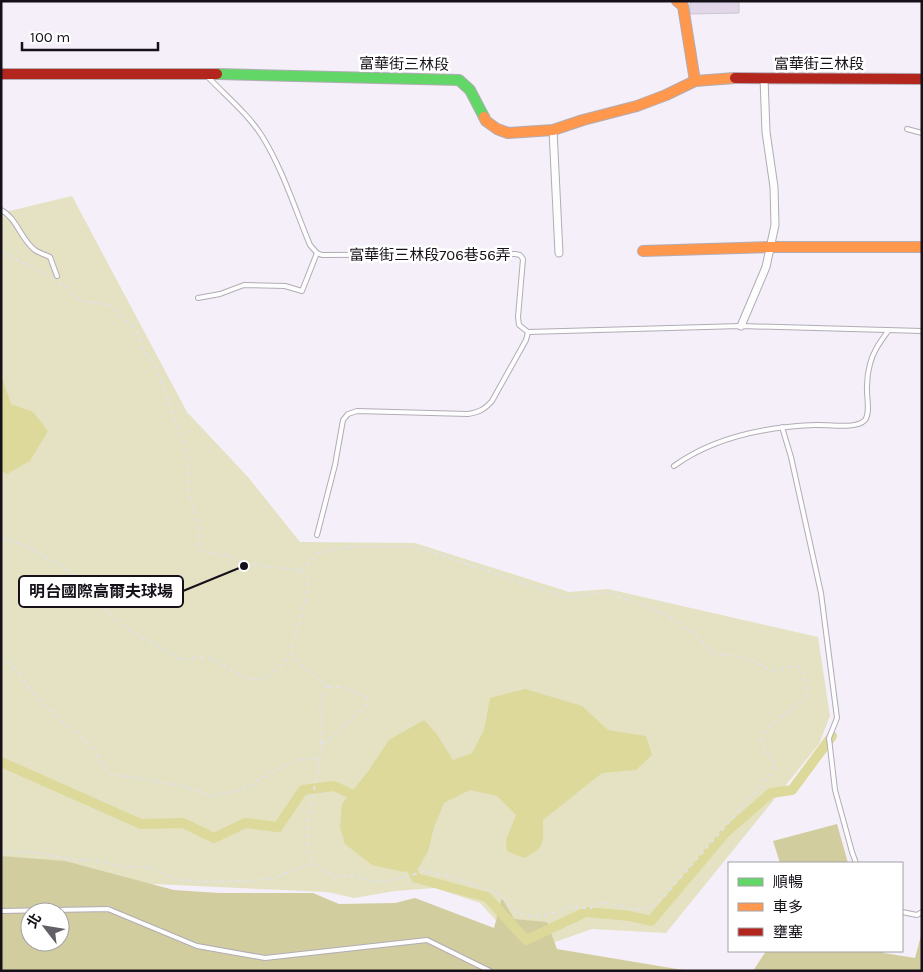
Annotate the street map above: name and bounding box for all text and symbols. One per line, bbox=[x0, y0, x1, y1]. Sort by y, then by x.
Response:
scale bar bbox=[22, 20, 159, 52]
text: 100 m bbox=[30, 28, 70, 46]
street label: 富華街三林段 bbox=[359, 54, 449, 74]
street label: 富華街三林段 bbox=[774, 55, 864, 73]
street label: 富華街三林段706巷56弄 bbox=[349, 246, 511, 264]
callout: 明台國際高爾夫球場 bbox=[19, 576, 183, 607]
text: 明台國際高爾夫球場 bbox=[29, 582, 173, 601]
legend bbox=[728, 862, 903, 952]
text: 順暢 bbox=[773, 873, 803, 891]
text: 車多 bbox=[773, 898, 803, 916]
north arrow bbox=[20, 902, 70, 952]
text: 北 bbox=[23, 910, 45, 931]
text: 壅塞 bbox=[773, 923, 803, 941]

